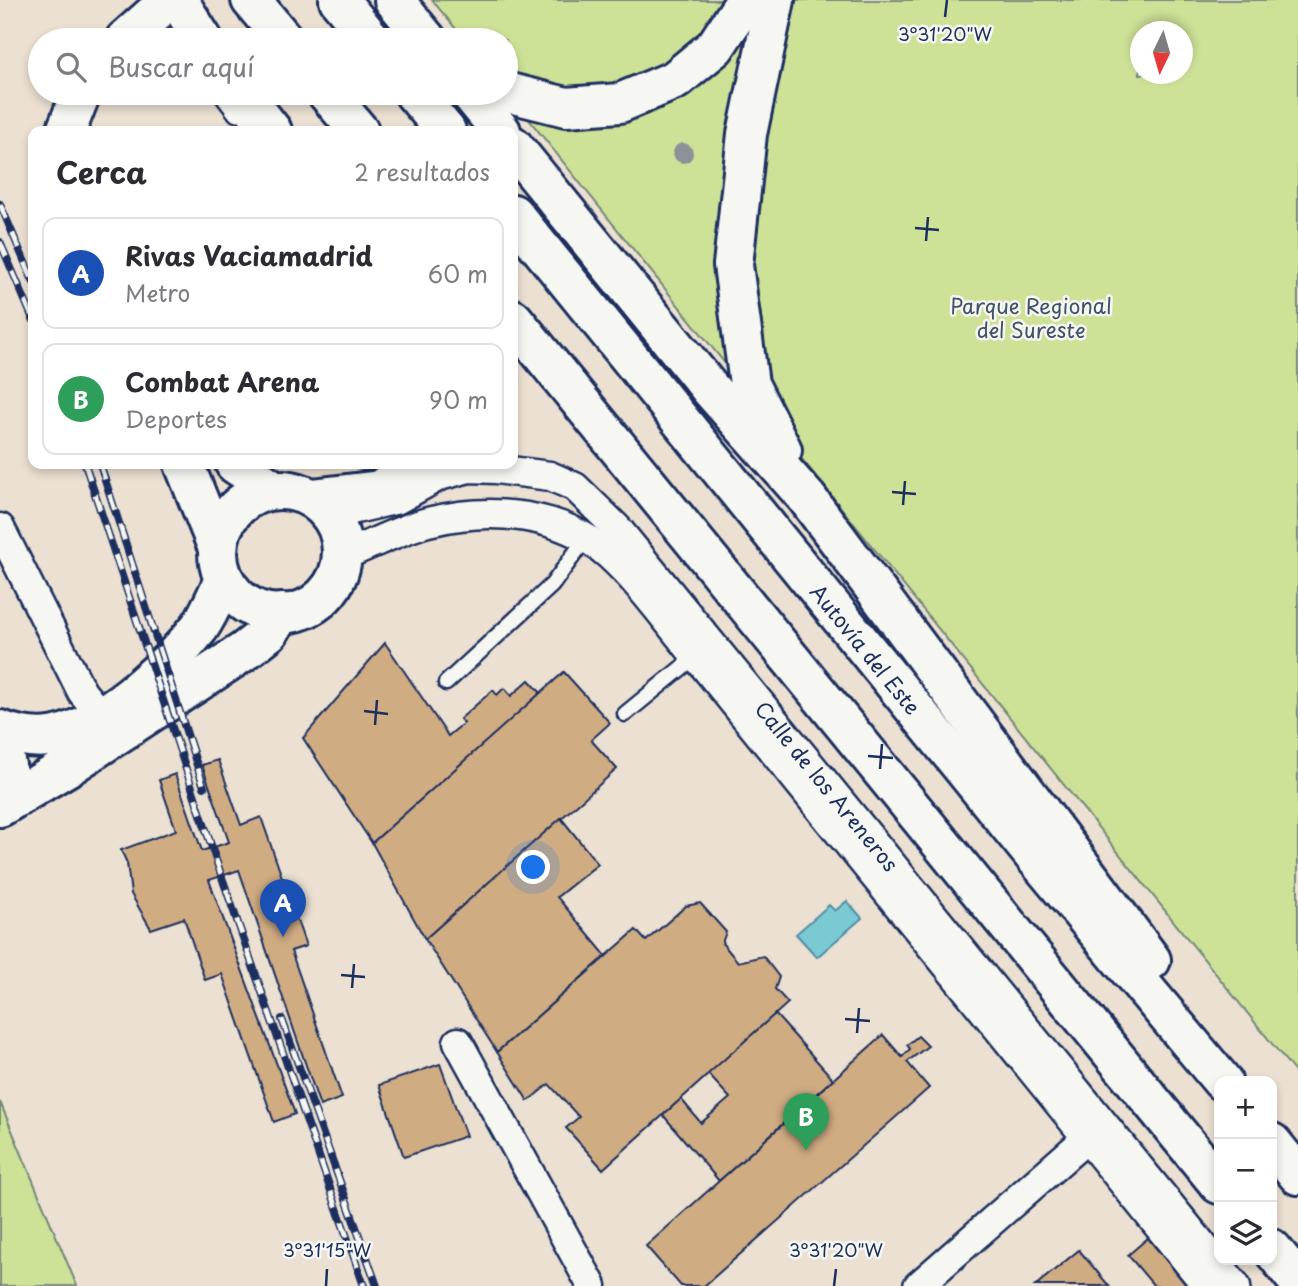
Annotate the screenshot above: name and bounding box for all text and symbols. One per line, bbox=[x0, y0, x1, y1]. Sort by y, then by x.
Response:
text: 3°31'20"W bbox=[898, 20, 993, 47]
north arrow bbox=[1130, 21, 1193, 84]
search box bbox=[28, 28, 518, 105]
text: Buscar aquí bbox=[108, 47, 254, 86]
icon: search bbox=[52, 48, 90, 86]
text: Cerca bbox=[56, 149, 147, 194]
text: 2 resultados bbox=[354, 154, 490, 189]
text: Rivas Vaciamadrid bbox=[125, 236, 373, 275]
text: A bbox=[72, 256, 90, 291]
text: 60 m bbox=[428, 256, 488, 291]
text: Metro bbox=[125, 275, 190, 310]
park label: Parque Regional del Sureste bbox=[950, 289, 1112, 345]
text: Combat Arena bbox=[125, 362, 319, 401]
text: B bbox=[73, 382, 89, 417]
text: 90 m bbox=[429, 382, 488, 417]
text: Deportes bbox=[125, 401, 227, 436]
street label: Autovía del Este bbox=[803, 576, 929, 721]
street label: Calle de los Areneros bbox=[748, 693, 907, 878]
your location bbox=[516, 850, 550, 884]
pin: A bbox=[260, 879, 306, 937]
map controls bbox=[1214, 1076, 1277, 1265]
button: + bbox=[1214, 1076, 1277, 1139]
pin: B bbox=[783, 1093, 829, 1151]
button: − bbox=[1214, 1139, 1277, 1202]
button: layers bbox=[1214, 1202, 1277, 1265]
text: 3°31'15"W bbox=[283, 1236, 372, 1263]
text: 3°31'20"W bbox=[789, 1236, 884, 1263]

